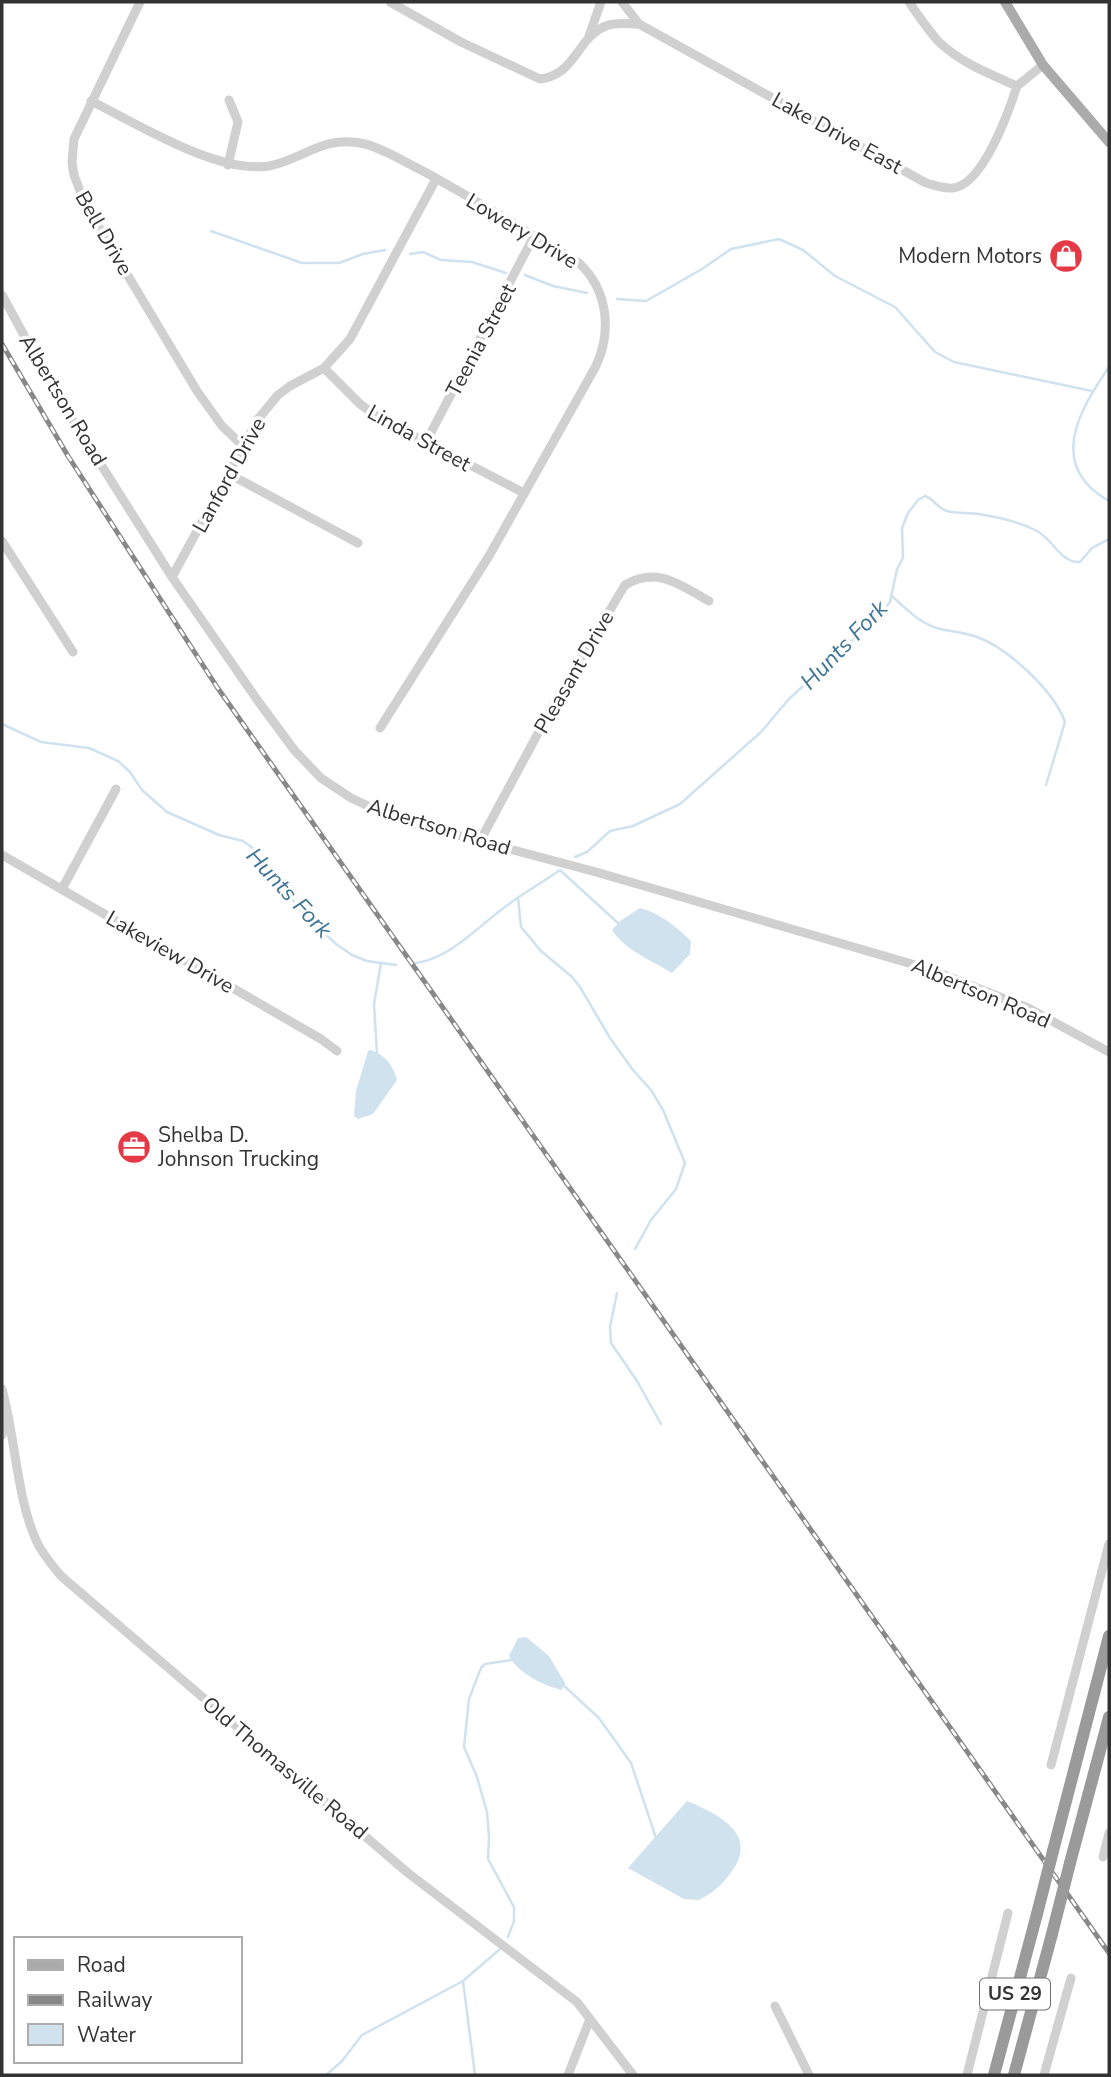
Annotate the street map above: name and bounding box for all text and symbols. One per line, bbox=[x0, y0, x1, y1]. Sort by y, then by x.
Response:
street label: Lake Drive East bbox=[767, 86, 908, 181]
street label: Bell Drive bbox=[69, 186, 139, 280]
street label: Lowery Drive bbox=[461, 187, 583, 275]
shop icon: Modern Motors bbox=[1047, 237, 1085, 275]
place label: Modern Motors bbox=[898, 242, 1042, 270]
street label: Teenia Street bbox=[440, 278, 523, 401]
street label: Albertson Road bbox=[13, 329, 113, 471]
street label: Linda Street bbox=[362, 398, 476, 478]
street label: Lanford Drive bbox=[186, 412, 272, 538]
water label: Hunts Fork bbox=[794, 593, 895, 696]
street label: Pleasant Drive bbox=[528, 605, 620, 739]
street label: Albertson Road bbox=[364, 792, 514, 862]
water label: Hunts Fork bbox=[239, 841, 339, 945]
street label: Lakeview Drive bbox=[101, 904, 239, 1000]
street label: Albertson Road bbox=[907, 951, 1055, 1035]
place label: Shelba D. Johnson Trucking bbox=[157, 1121, 319, 1173]
office icon: Shelba D. Johnson Trucking bbox=[115, 1128, 153, 1166]
street label: Old Thomasville Road bbox=[196, 1690, 374, 1846]
legend bbox=[14, 1937, 242, 2063]
text: Road bbox=[77, 1951, 126, 1979]
road number: US 29 bbox=[980, 1978, 1050, 2010]
text: Railway bbox=[77, 1986, 152, 2014]
text: Water bbox=[77, 2021, 136, 2049]

